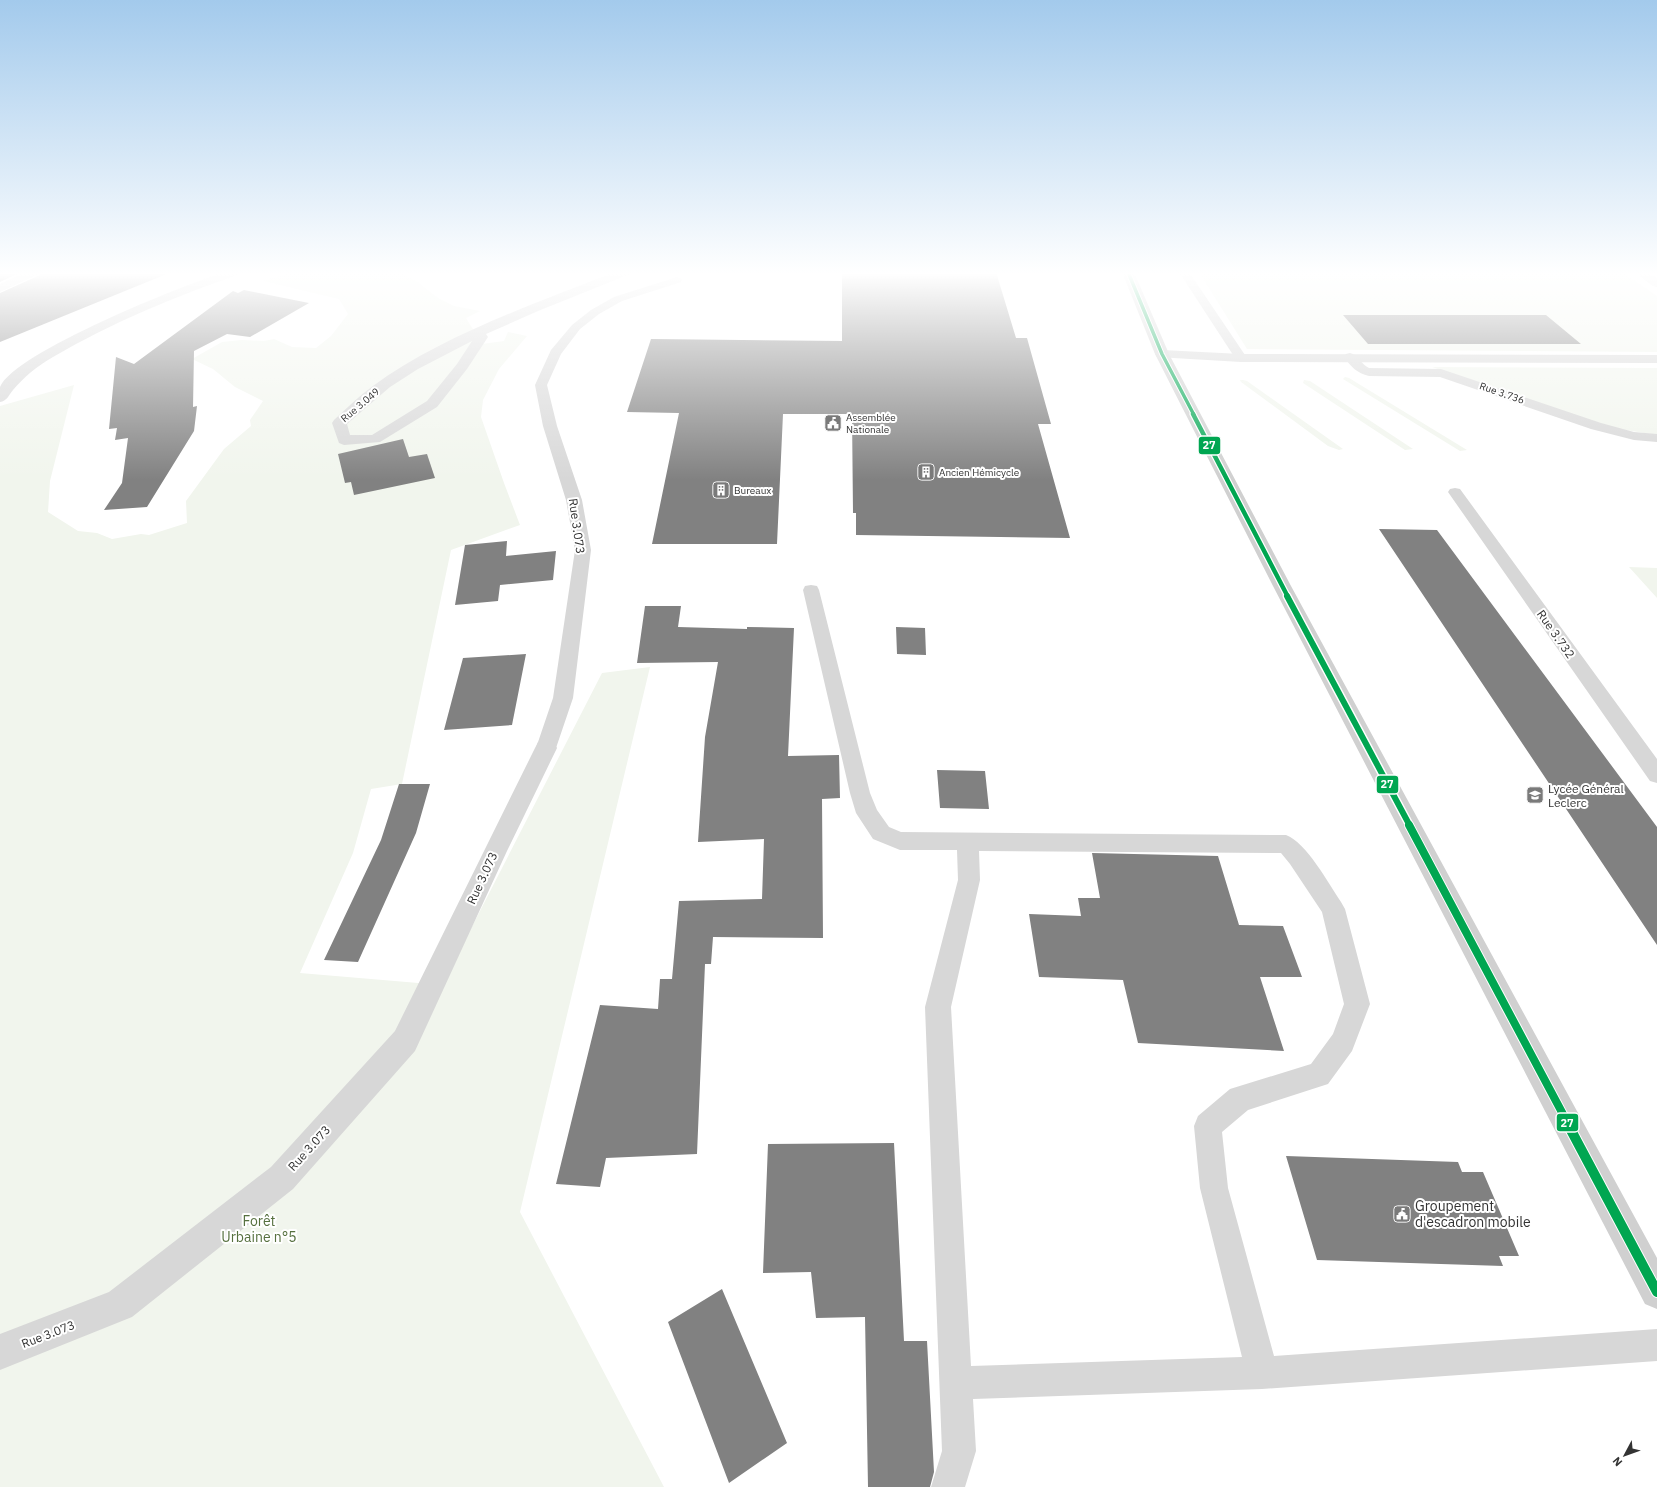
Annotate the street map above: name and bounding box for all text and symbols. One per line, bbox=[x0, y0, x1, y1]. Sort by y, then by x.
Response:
street label: Rue 3.736 bbox=[1478, 379, 1526, 407]
street label: Rue 3.049 bbox=[338, 385, 382, 425]
place label: Assemblée Nationale bbox=[846, 411, 896, 436]
public building icon: Assemblée Nationale bbox=[823, 413, 843, 433]
line badge: 27 bbox=[1198, 436, 1221, 455]
text: 27 bbox=[1202, 438, 1216, 452]
building icon: Ancien Hémicycle bbox=[916, 462, 936, 482]
place label: Ancien Hémicycle bbox=[939, 466, 1020, 479]
building icon: Bureaux bbox=[711, 480, 731, 500]
place label: Bureaux bbox=[734, 484, 771, 497]
street label: Rue 3.073 bbox=[566, 497, 588, 555]
street label: Rue 3.732 bbox=[1534, 607, 1578, 661]
line badge: 27 bbox=[1376, 775, 1399, 794]
text: 27 bbox=[1380, 777, 1394, 791]
place label: Lycée Général Leclerc bbox=[1548, 781, 1624, 810]
school or university icon: Lycée Général Leclerc bbox=[1525, 785, 1545, 805]
street label: Rue 3.073 bbox=[463, 849, 501, 907]
line badge: 27 bbox=[1556, 1113, 1579, 1132]
text: 27 bbox=[1560, 1116, 1574, 1130]
street label: Rue 3.073 bbox=[285, 1122, 333, 1174]
place label: Groupement d'escadron mobile bbox=[1415, 1197, 1531, 1231]
public building icon: Groupement d'escadron mobile bbox=[1392, 1204, 1412, 1224]
park label: Forêt Urbaine n°5 bbox=[221, 1212, 297, 1246]
street label: Rue 3.073 bbox=[19, 1317, 77, 1351]
north arrow bbox=[1605, 1435, 1645, 1475]
text: N bbox=[1610, 1454, 1625, 1469]

